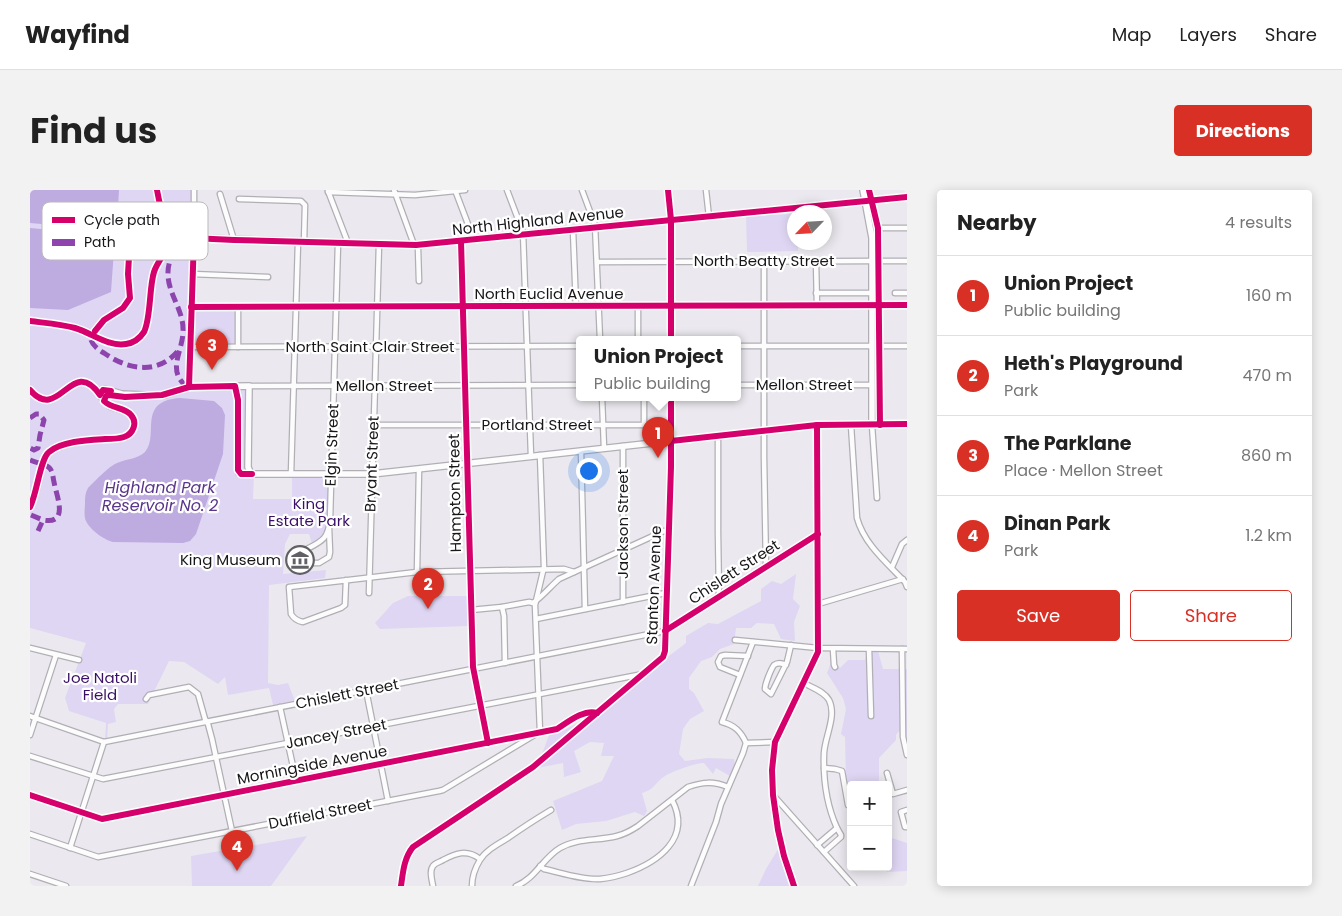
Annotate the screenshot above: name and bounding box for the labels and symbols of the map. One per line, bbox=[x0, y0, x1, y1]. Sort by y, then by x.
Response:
street label: North Highland Avenue bbox=[451, 201, 625, 240]
legend bbox=[42, 202, 208, 260]
north arrow bbox=[787, 205, 832, 250]
text: Cycle path bbox=[84, 210, 160, 230]
text: Path bbox=[84, 232, 116, 252]
street label: North Beatty Street bbox=[694, 250, 834, 271]
street label: North Euclid Avenue bbox=[474, 283, 624, 304]
pin: 3 bbox=[196, 329, 228, 370]
street label: North Saint Clair Street bbox=[285, 336, 455, 357]
street label: Mellon Street bbox=[756, 374, 852, 395]
street label: Mellon Street bbox=[336, 375, 432, 396]
street label: Elgin Street bbox=[320, 403, 343, 487]
street label: Portland Street bbox=[482, 414, 592, 435]
street label: Bryant Street bbox=[359, 415, 384, 513]
pin: 1 bbox=[642, 417, 674, 458]
street label: Hampton Street bbox=[443, 433, 466, 553]
your location bbox=[576, 458, 602, 484]
street label: Jackson Street bbox=[612, 469, 633, 579]
water label: Highland Park Reservoir No. 2 bbox=[102, 476, 218, 517]
park label: King Estate Park bbox=[268, 493, 350, 531]
street label: Stanton Avenue bbox=[641, 525, 666, 645]
street label: Chislett Street bbox=[684, 534, 783, 609]
museum icon: King Museum bbox=[285, 545, 315, 575]
place label: King Museum bbox=[180, 549, 281, 570]
pin: 2 bbox=[412, 568, 444, 609]
park label: Joe Natoli Field bbox=[63, 667, 137, 705]
street label: Chislett Street bbox=[294, 673, 400, 714]
street label: Jancey Street bbox=[284, 713, 388, 754]
street label: Morningside Avenue bbox=[235, 740, 389, 789]
street label: Duffield Street bbox=[266, 793, 373, 834]
pin: 4 bbox=[221, 830, 253, 871]

